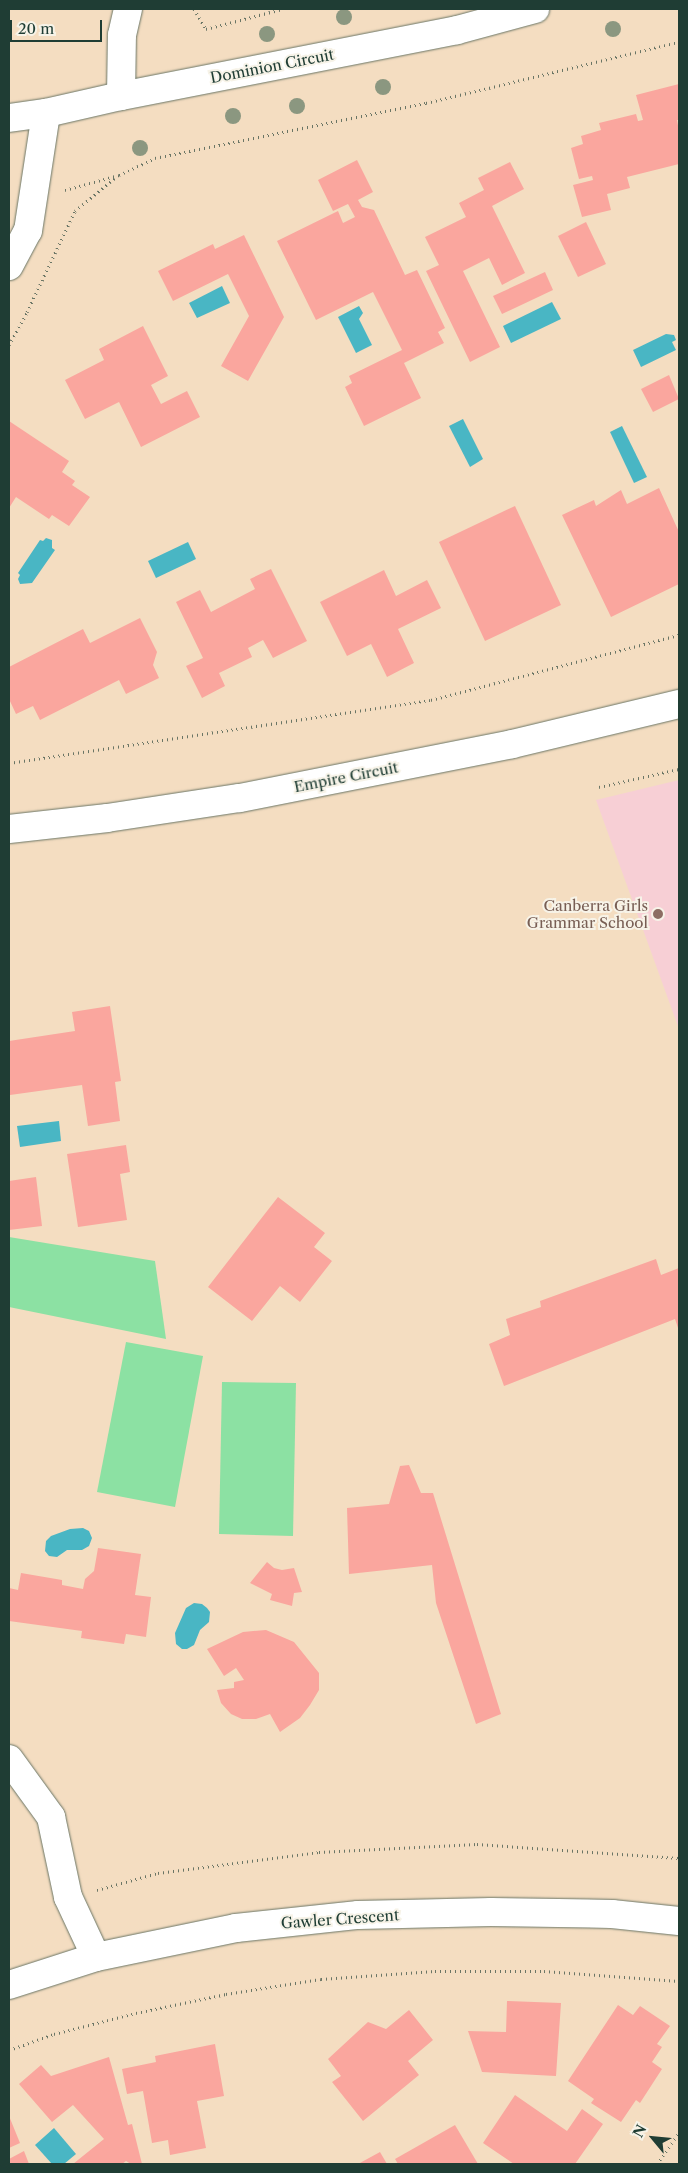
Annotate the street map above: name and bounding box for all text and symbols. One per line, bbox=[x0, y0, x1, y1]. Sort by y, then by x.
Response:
scale bar bbox=[12, 10, 105, 42]
text: 20 m bbox=[18, 19, 54, 38]
street label: Dominion Circuit bbox=[209, 45, 335, 87]
street label: Empire Circuit bbox=[292, 758, 400, 796]
place label: Canberra Girls Grammar School bbox=[527, 896, 648, 931]
marker: Canberra Girls Grammar School bbox=[652, 908, 664, 920]
street label: Gawler Crescent bbox=[280, 1906, 400, 1932]
north arrow bbox=[628, 2113, 678, 2163]
text: N bbox=[629, 2121, 651, 2141]

